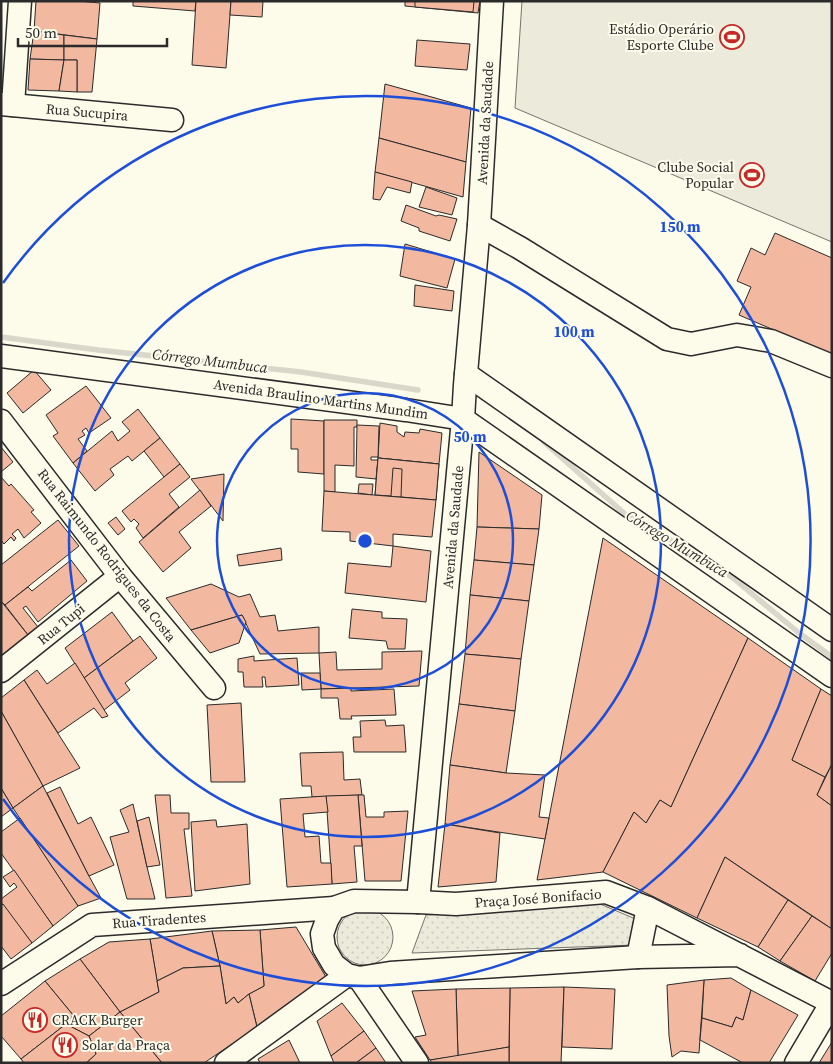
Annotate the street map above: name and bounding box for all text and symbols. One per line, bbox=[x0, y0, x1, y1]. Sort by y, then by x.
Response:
scale bar bbox=[18, 15, 166, 47]
place label: Estádio Operário Esporte Clube bbox=[609, 19, 714, 55]
text: 50 m bbox=[25, 22, 57, 43]
sports icon: Estádio Operário Esporte Clube bbox=[719, 24, 745, 50]
street label: Avenida da Saudade bbox=[472, 61, 498, 185]
street label: Rua Sucupira bbox=[45, 98, 130, 126]
place label: Clube Social Popular bbox=[657, 157, 734, 193]
sports icon: Clube Social Popular bbox=[739, 162, 765, 188]
text: 150 m bbox=[659, 216, 701, 237]
text: 100 m bbox=[553, 321, 595, 342]
water label: Córrego Mumbuca bbox=[151, 343, 269, 378]
street label: Avenida Braulino Martins Mundim bbox=[212, 374, 430, 424]
text: 50 m bbox=[453, 426, 487, 447]
street label: Rua Raimundo Rodrigues da Costa bbox=[33, 464, 182, 647]
street label: Avenida da Saudade bbox=[438, 464, 468, 590]
water label: Córrego Mumbuca bbox=[622, 505, 732, 583]
centre of rings bbox=[356, 532, 374, 550]
street label: Rua Tupi bbox=[33, 599, 89, 649]
street label: Praça José Bonifacio bbox=[474, 884, 602, 912]
street label: Rua Tiradentes bbox=[111, 907, 207, 933]
restaurant icon: CRACK Burger bbox=[22, 1007, 48, 1033]
place label: CRACK Burger bbox=[52, 1010, 143, 1030]
restaurant icon: Solar da Praça bbox=[52, 1032, 78, 1058]
place label: Solar da Praça bbox=[82, 1035, 171, 1055]

